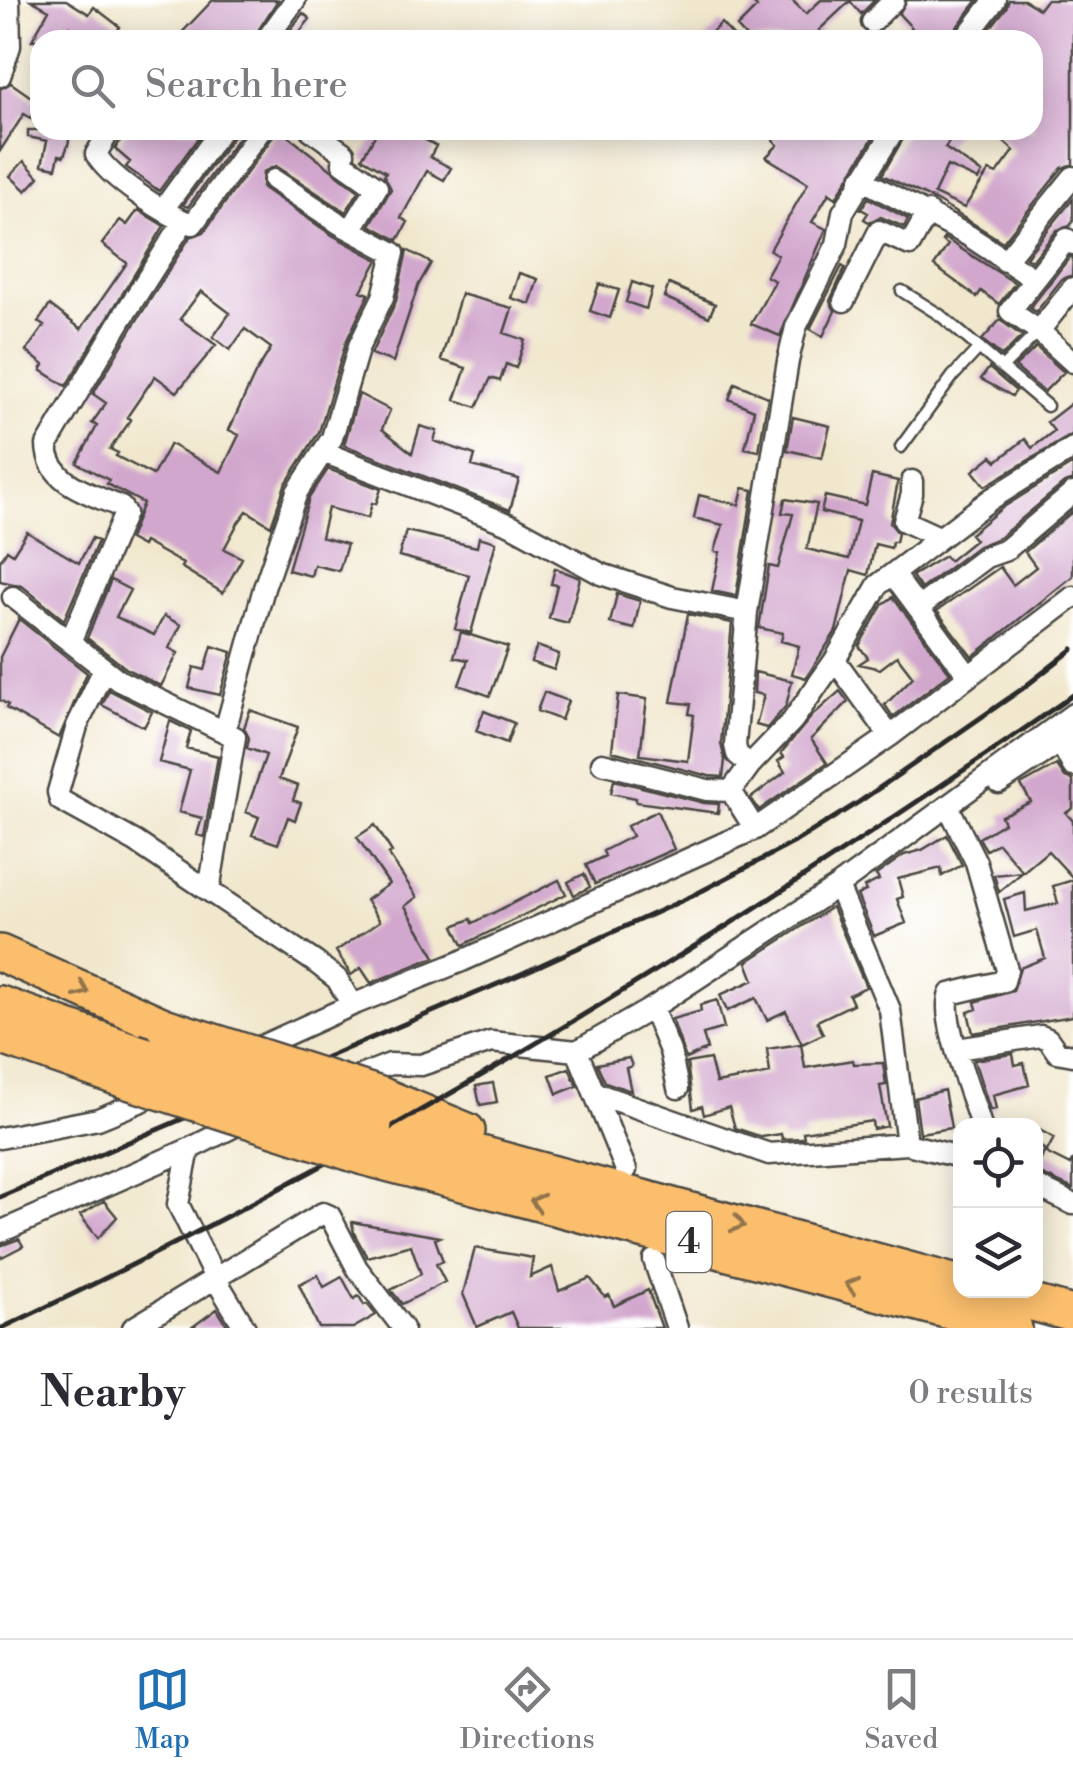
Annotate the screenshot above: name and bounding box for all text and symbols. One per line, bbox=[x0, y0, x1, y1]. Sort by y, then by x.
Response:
search box bbox=[30, 30, 1043, 140]
icon: search bbox=[65, 58, 120, 113]
text: Search here bbox=[145, 62, 348, 109]
one-way arrow bbox=[72, 978, 90, 998]
map controls bbox=[953, 1118, 1043, 1298]
button: locate bbox=[953, 1118, 1043, 1208]
one-way arrow bbox=[529, 1193, 546, 1214]
button: layers bbox=[953, 1208, 1043, 1298]
road number: 4 bbox=[666, 1212, 712, 1272]
one-way arrow bbox=[729, 1213, 746, 1234]
one-way arrow bbox=[844, 1276, 861, 1297]
text: Nearby bbox=[40, 1367, 185, 1420]
text: 0 results bbox=[908, 1373, 1033, 1413]
tab: Map bbox=[135, 1662, 190, 1757]
tab: Directions bbox=[460, 1662, 595, 1757]
tab: Saved bbox=[865, 1662, 938, 1757]

